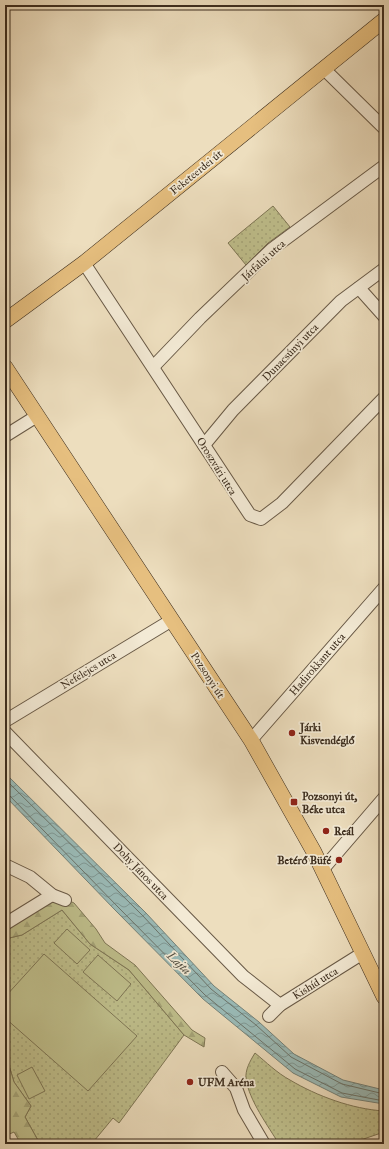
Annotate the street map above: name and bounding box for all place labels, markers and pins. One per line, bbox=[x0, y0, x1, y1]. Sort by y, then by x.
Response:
place label: Járki Kisvendéglő bbox=[298, 721, 355, 747]
marker: Járki Kisvendéglő bbox=[287, 728, 297, 738]
place label: Pozsonyi út, Béke utca bbox=[302, 790, 357, 816]
marker: Pozsonyi út, Béke utca bbox=[289, 797, 299, 807]
place label: Reál bbox=[334, 825, 355, 838]
marker: Reál bbox=[321, 826, 331, 836]
place label: Betérő Büfé bbox=[277, 854, 331, 867]
marker: Betérő Büfé bbox=[334, 855, 344, 865]
place label: UFM Aréna bbox=[198, 1076, 255, 1089]
marker: UFM Aréna bbox=[185, 1077, 195, 1087]

